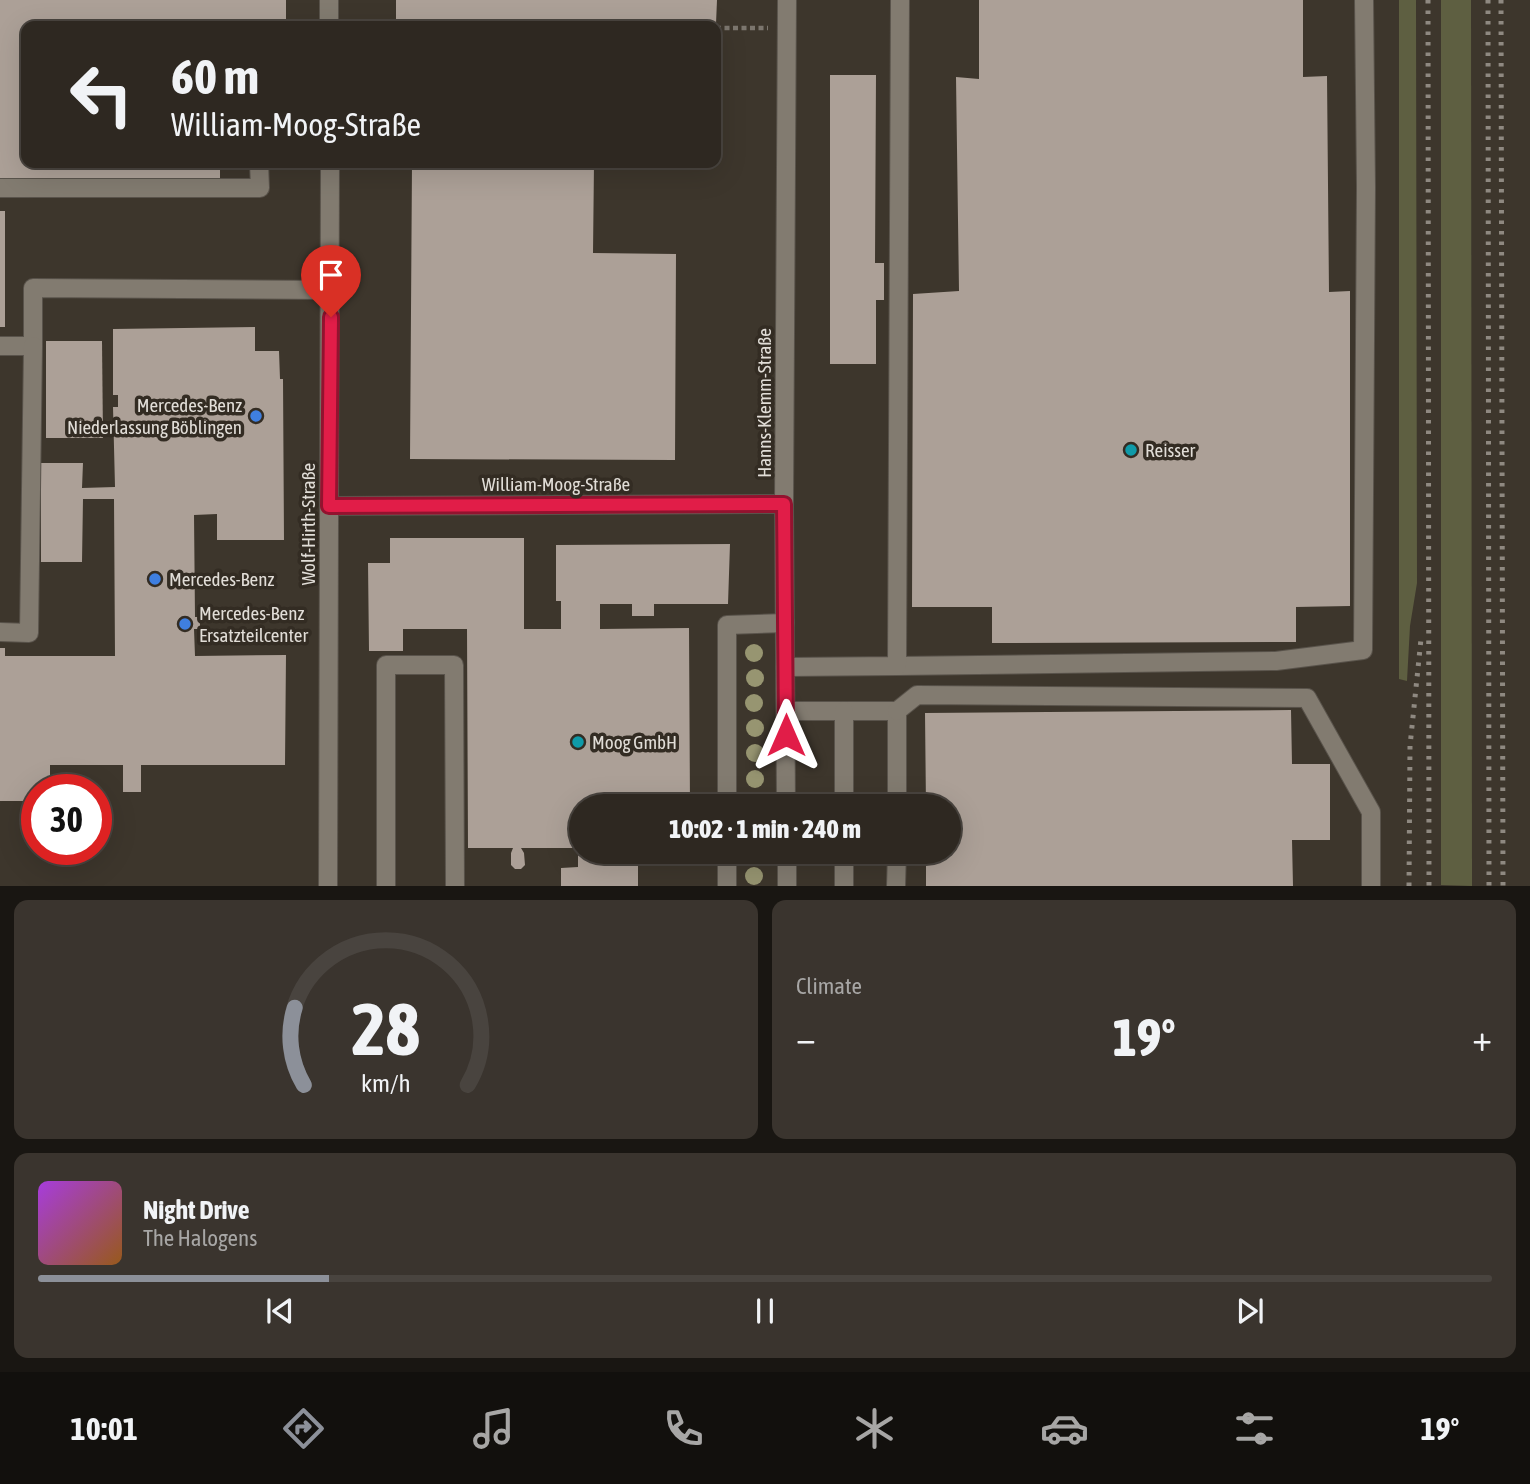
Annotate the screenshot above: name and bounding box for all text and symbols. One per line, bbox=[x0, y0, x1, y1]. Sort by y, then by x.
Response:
text: 60 m bbox=[171, 48, 259, 104]
icon: left bbox=[56, 49, 147, 140]
text: William-Moog-Straße bbox=[171, 106, 421, 143]
pin bbox=[301, 245, 361, 317]
icon: arrive bbox=[312, 256, 350, 294]
street label: Hanns-Klemm-Straße bbox=[753, 328, 775, 478]
place label: Mercedes-Benz Niederlassung Böblingen bbox=[67, 394, 242, 438]
marker: Mercedes-Benz Niederlassung Böblingen bbox=[248, 408, 264, 424]
place label: Reisser bbox=[1145, 439, 1196, 461]
marker: Reisser bbox=[1123, 442, 1139, 458]
street label: Wolf-Hirth-Straße bbox=[297, 463, 319, 585]
street label: William-Moog-Straße bbox=[482, 473, 630, 495]
place label: Mercedes-Benz bbox=[169, 568, 274, 590]
marker: Mercedes-Benz bbox=[147, 571, 163, 587]
place label: Mercedes-Benz Ersatzteilcenter bbox=[199, 602, 308, 646]
marker: Mercedes-Benz Ersatzteilcenter bbox=[177, 616, 193, 632]
position arrow bbox=[749, 698, 823, 772]
place label: Moog GmbH bbox=[592, 731, 677, 753]
marker: Moog GmbH bbox=[570, 734, 586, 750]
speed limit sign: 30 bbox=[21, 774, 112, 865]
text: 10:02 · 1 min · 240 m bbox=[669, 814, 861, 844]
text: Climate bbox=[796, 973, 862, 999]
text: 28 bbox=[352, 988, 420, 1071]
text: 19° bbox=[1112, 1007, 1176, 1067]
text: − bbox=[796, 1016, 816, 1059]
text: + bbox=[1472, 1016, 1492, 1059]
text: km/h bbox=[361, 1069, 411, 1097]
text: Night Drive bbox=[143, 1195, 250, 1225]
text: The Halogens bbox=[143, 1225, 257, 1251]
icon: previous bbox=[261, 1292, 299, 1330]
icon: pause bbox=[746, 1292, 784, 1330]
icon: next bbox=[1231, 1292, 1269, 1330]
icon: directions bbox=[279, 1404, 328, 1453]
icon: music bbox=[469, 1404, 518, 1453]
icon: phone bbox=[659, 1404, 708, 1453]
icon: climate bbox=[850, 1404, 899, 1453]
icon: car bbox=[1040, 1404, 1089, 1453]
icon: filters bbox=[1230, 1404, 1279, 1453]
text: 10:01 bbox=[71, 1410, 138, 1447]
text: 19° bbox=[1420, 1410, 1459, 1447]

